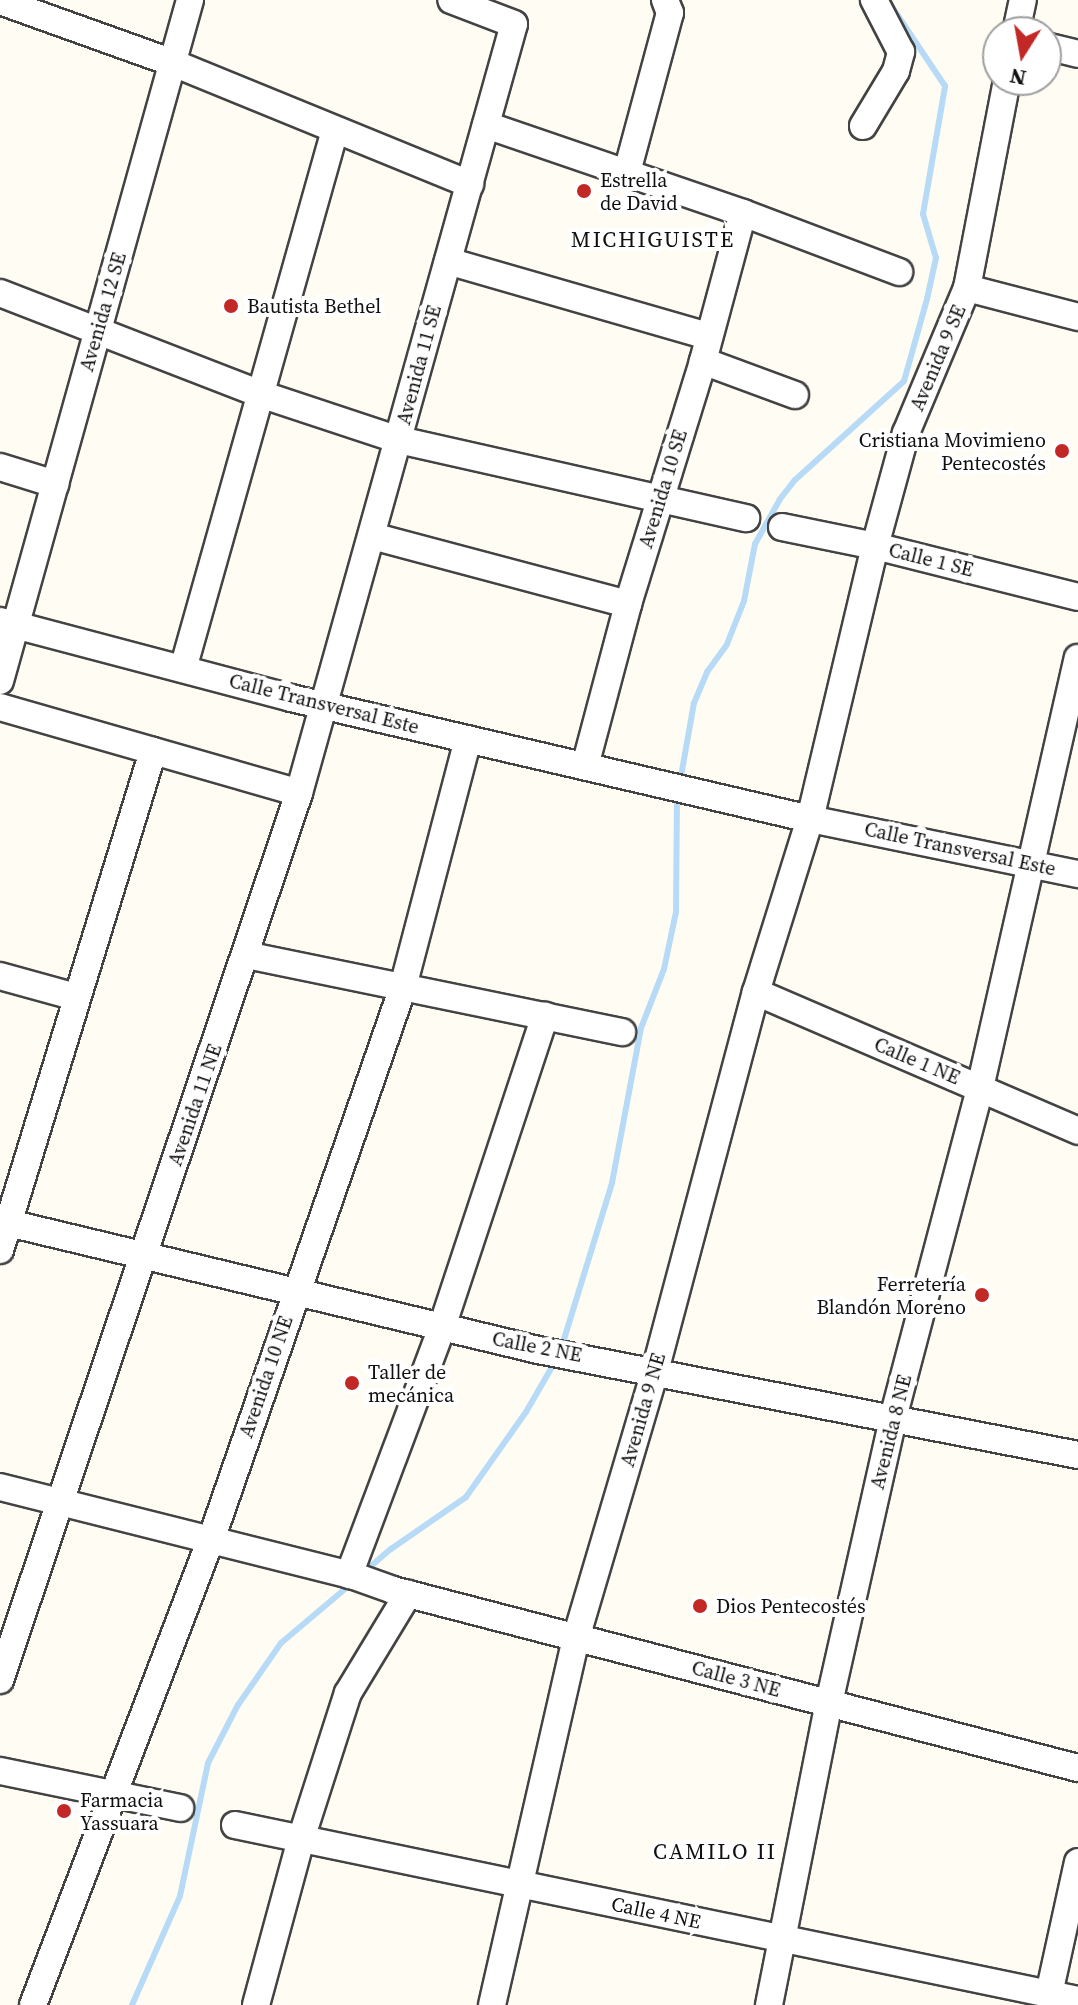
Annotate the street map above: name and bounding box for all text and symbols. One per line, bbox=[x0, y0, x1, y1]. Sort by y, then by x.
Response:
north arrow bbox=[982, 16, 1062, 96]
text: N bbox=[1007, 61, 1029, 94]
place label: Estrella de David bbox=[600, 168, 678, 215]
marker: Estrella de David bbox=[575, 182, 593, 200]
district label: MICHIGUISTE bbox=[571, 227, 735, 253]
street label: Avenida 12 SE bbox=[75, 250, 131, 374]
place label: Bautista Bethel bbox=[247, 294, 381, 318]
marker: Bautista Bethel bbox=[222, 297, 240, 315]
street label: Avenida 9 SE bbox=[905, 301, 971, 415]
street label: Avenida 11 SE bbox=[392, 303, 446, 427]
street label: Avenida 10 SE bbox=[634, 427, 692, 551]
place label: Cristiana Movimieno Pentecostés bbox=[859, 428, 1046, 475]
marker: Cristiana Movimieno Pentecostés bbox=[1053, 442, 1071, 460]
street label: Calle 1 SE bbox=[886, 538, 976, 582]
street label: Calle Transversal Este bbox=[226, 669, 422, 739]
street label: Calle Transversal Este bbox=[862, 817, 1058, 881]
street label: Calle 1 NE bbox=[871, 1032, 963, 1090]
street label: Avenida 11 NE bbox=[163, 1041, 227, 1169]
place label: Ferretería Blandón Moreno bbox=[816, 1272, 966, 1319]
marker: Ferretería Blandón Moreno bbox=[973, 1286, 991, 1304]
street label: Avenida 10 NE bbox=[234, 1313, 298, 1441]
street label: Calle 2 NE bbox=[490, 1327, 584, 1367]
street label: Avenida 9 NE bbox=[615, 1350, 671, 1470]
place label: Taller de mecánica bbox=[368, 1360, 454, 1407]
street label: Avenida 8 NE bbox=[865, 1372, 917, 1492]
marker: Taller de mecánica bbox=[343, 1374, 361, 1392]
place label: Dios Pentecostés bbox=[716, 1594, 866, 1618]
marker: Dios Pentecostés bbox=[691, 1597, 709, 1615]
street label: Calle 3 NE bbox=[689, 1656, 783, 1702]
place label: Farmacia Yassuara bbox=[80, 1788, 163, 1835]
marker: Farmacia Yassuara bbox=[55, 1802, 73, 1820]
district label: CAMILO II bbox=[653, 1839, 777, 1865]
street label: Calle 4 NE bbox=[609, 1892, 703, 1934]

